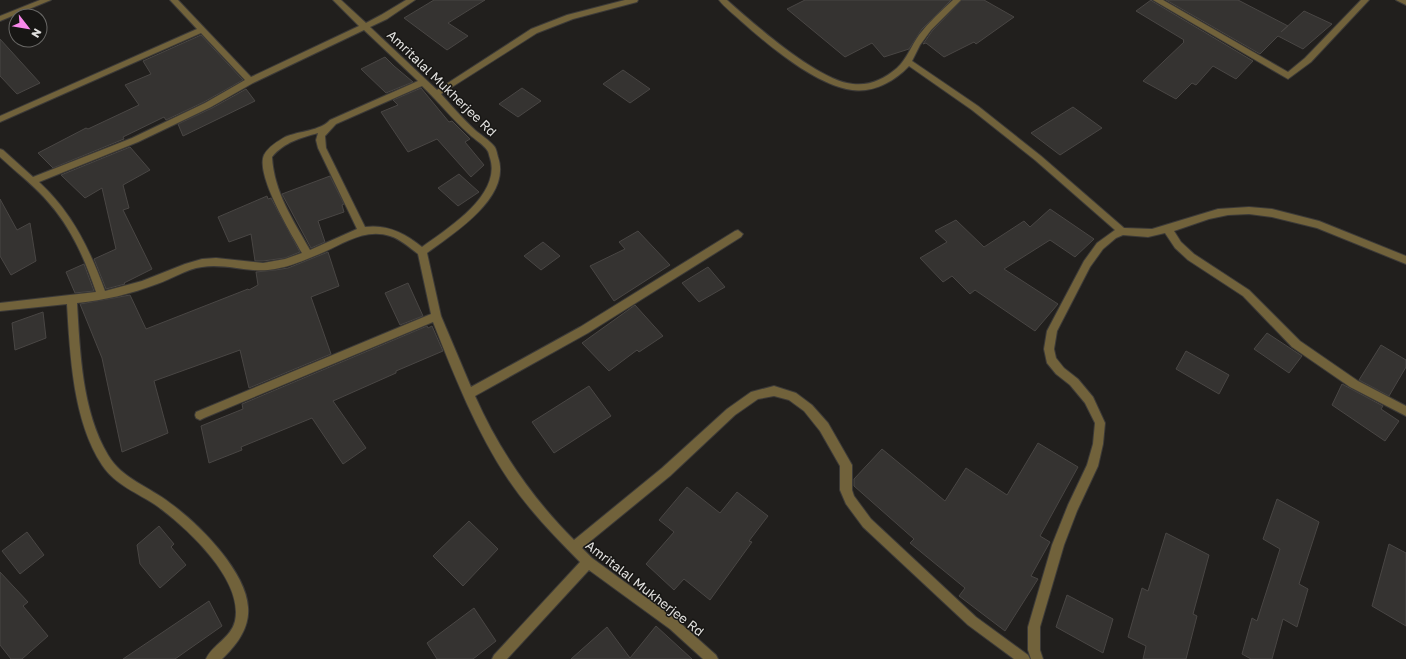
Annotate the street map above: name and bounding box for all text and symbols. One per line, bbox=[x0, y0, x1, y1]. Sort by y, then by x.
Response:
north arrow bbox=[8, 8, 48, 48]
text: N bbox=[29, 26, 45, 40]
street label: Amritalal Mukherjee Rd bbox=[384, 27, 500, 139]
street label: Amritalal Mukherjee Rd bbox=[583, 537, 707, 639]

